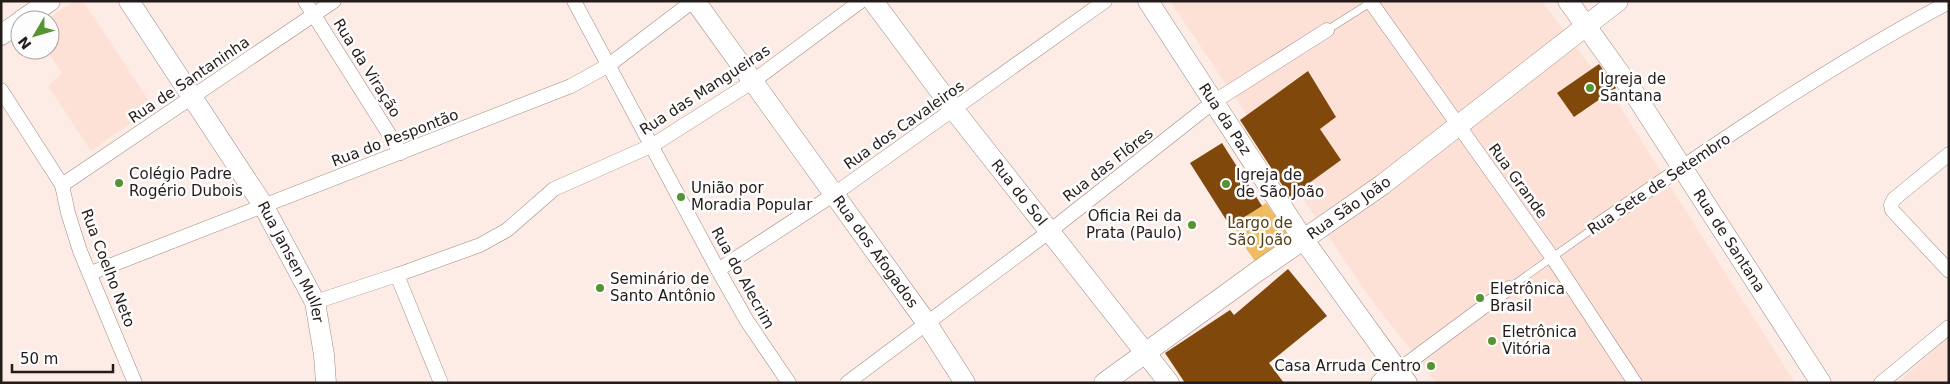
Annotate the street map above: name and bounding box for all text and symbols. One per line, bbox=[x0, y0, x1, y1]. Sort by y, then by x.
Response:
north arrow bbox=[10, 10, 60, 60]
street label: Rua da Viração bbox=[329, 15, 405, 121]
text: N bbox=[15, 33, 35, 53]
street label: Rua de Santaninha bbox=[125, 33, 253, 127]
street label: Rua das Mangueiras bbox=[636, 41, 774, 139]
place label: Igreja de Santana bbox=[1600, 70, 1666, 105]
street label: Rua dos Cavaleiros bbox=[840, 77, 968, 173]
street label: Rua da Paz bbox=[1195, 80, 1255, 159]
marker: Igreja de Santana bbox=[1584, 82, 1596, 94]
street label: Rua do Pespontão bbox=[329, 105, 461, 171]
street label: Rua das Flôres bbox=[1059, 124, 1157, 206]
street label: Rua Sete de Setembro bbox=[1584, 129, 1734, 239]
street label: Rua Grande bbox=[1485, 140, 1551, 222]
street label: Rua do Sol bbox=[987, 156, 1051, 229]
place label: Colégio Padre Rogério Dubois bbox=[129, 165, 243, 200]
place label: Igreja de de São João bbox=[1236, 166, 1324, 201]
street label: Rua São João bbox=[1303, 173, 1394, 243]
marker: Colégio Padre Rogério Dubois bbox=[113, 177, 125, 189]
marker: Igreja de de São João bbox=[1220, 178, 1232, 190]
place label: União por Moradia Popular bbox=[691, 179, 813, 214]
street label: Rua de Santana bbox=[1689, 186, 1769, 296]
marker: União por Moradia Popular bbox=[675, 191, 687, 203]
street label: Rua dos Afogados bbox=[829, 192, 922, 312]
street label: Rua Jansen Muller bbox=[254, 198, 328, 325]
street label: Rua Coelho Neto bbox=[77, 206, 139, 330]
place label: Oficia Rei da Prata (Paulo) bbox=[1086, 207, 1182, 242]
park label: Largo de São João bbox=[1227, 214, 1293, 249]
marker: Oficia Rei da Prata (Paulo) bbox=[1186, 219, 1198, 231]
street label: Rua do Alecrim bbox=[708, 224, 778, 332]
place label: Seminário de Santo Antônio bbox=[610, 270, 716, 305]
place label: Eletrônica Brasil bbox=[1490, 280, 1565, 315]
marker: Seminário de Santo Antônio bbox=[594, 282, 606, 294]
marker: Eletrônica Brasil bbox=[1474, 292, 1486, 304]
place label: Eletrônica Vitória bbox=[1502, 323, 1577, 358]
marker: Eletrônica Vitória bbox=[1486, 335, 1498, 347]
scale bar bbox=[12, 342, 114, 374]
text: 50 m bbox=[20, 350, 58, 368]
place label: Casa Arruda Centro bbox=[1274, 357, 1421, 375]
marker: Casa Arruda Centro bbox=[1425, 360, 1437, 372]

